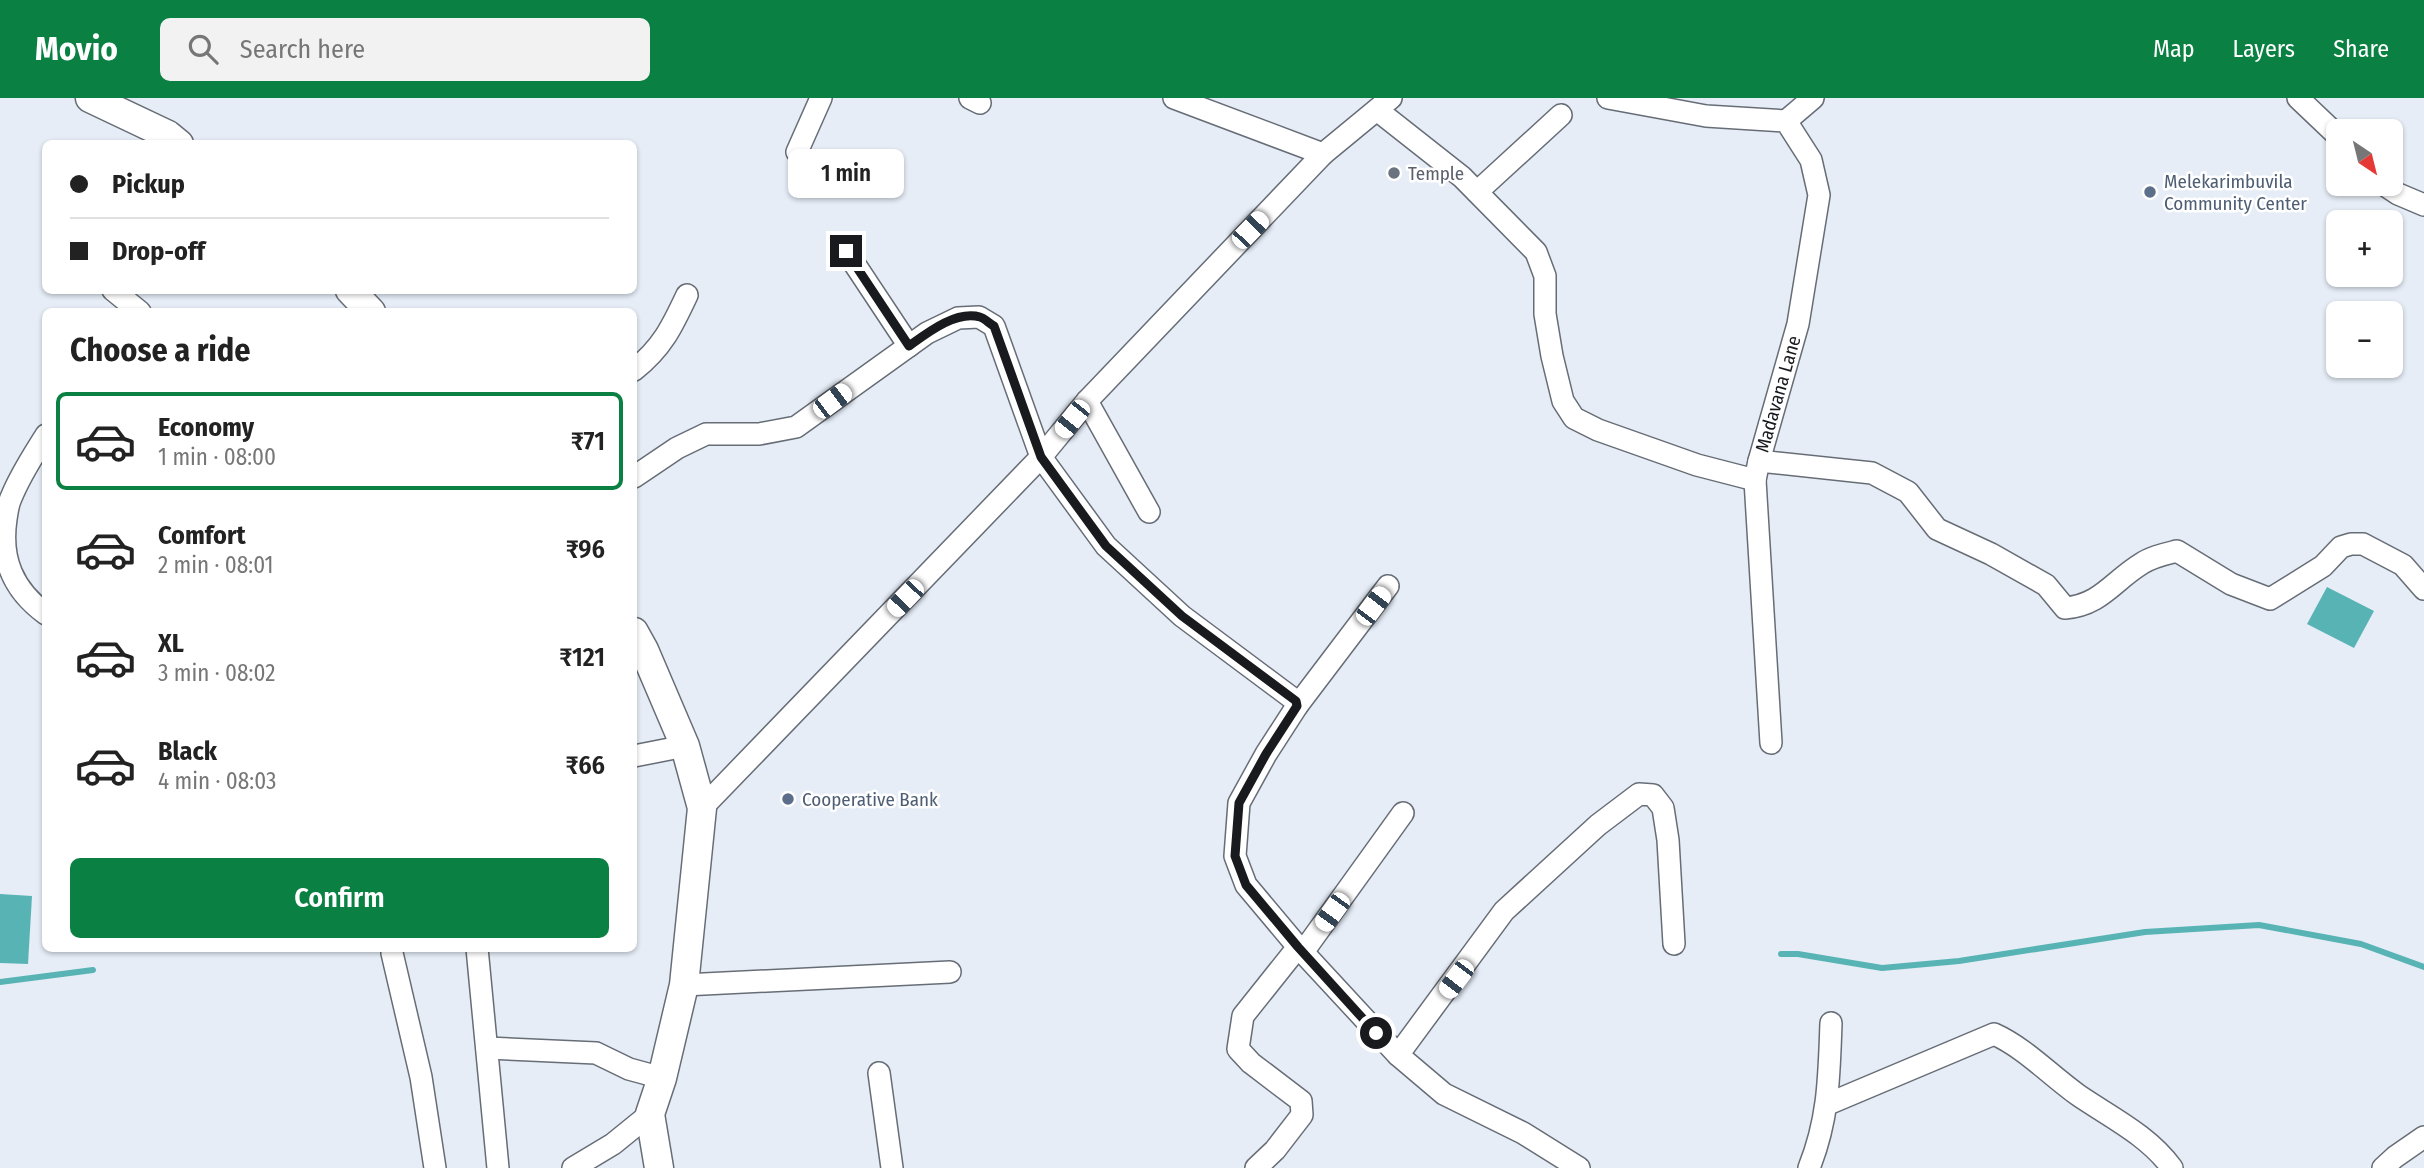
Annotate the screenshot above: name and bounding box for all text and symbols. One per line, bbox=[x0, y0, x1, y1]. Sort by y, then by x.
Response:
search box bbox=[160, 18, 650, 81]
text: Movio bbox=[35, 29, 118, 69]
icon: search bbox=[184, 30, 222, 68]
text: Search here bbox=[240, 34, 365, 65]
text: Map bbox=[2153, 35, 2195, 63]
text: Layers bbox=[2233, 35, 2295, 63]
text: Share bbox=[2333, 35, 2389, 63]
north arrow bbox=[2326, 119, 2403, 196]
map controls bbox=[2326, 119, 2403, 378]
callout: 1 min bbox=[788, 150, 904, 198]
text: 1 min bbox=[821, 159, 871, 187]
place label: Temple bbox=[1408, 162, 1464, 185]
marker: Temple bbox=[1386, 165, 1402, 181]
text: Pickup bbox=[112, 169, 185, 200]
place label: Melekarimbuvila Community Center bbox=[2164, 170, 2307, 215]
marker: Melekarimbuvila Community Center bbox=[2142, 184, 2158, 200]
car bbox=[1228, 208, 1273, 252]
button: + bbox=[2326, 210, 2403, 287]
route end bbox=[830, 235, 862, 267]
text: Drop-off bbox=[112, 236, 205, 267]
button: − bbox=[2326, 301, 2403, 378]
text: Choose a ride bbox=[70, 331, 251, 369]
street label: Madavana Lane bbox=[1750, 333, 1806, 455]
car bbox=[809, 380, 856, 422]
car bbox=[1051, 396, 1094, 442]
icon: car bbox=[74, 410, 137, 473]
text: Economy bbox=[158, 412, 254, 443]
text: ₹71 bbox=[571, 426, 605, 457]
text: 1 min · 08:00 bbox=[158, 443, 276, 471]
icon: car bbox=[74, 518, 137, 581]
text: Comfort bbox=[158, 520, 246, 551]
text: ₹96 bbox=[566, 534, 605, 565]
text: 2 min · 08:01 bbox=[158, 551, 274, 579]
car bbox=[883, 576, 928, 620]
car bbox=[1352, 583, 1395, 629]
icon: car bbox=[74, 626, 137, 689]
text: XL bbox=[158, 628, 184, 659]
text: ₹121 bbox=[559, 642, 605, 673]
text: 3 min · 08:02 bbox=[158, 659, 275, 687]
icon: car bbox=[74, 734, 137, 797]
text: Black bbox=[158, 736, 217, 767]
text: ₹66 bbox=[566, 750, 605, 781]
text: 4 min · 08:03 bbox=[158, 767, 276, 795]
place label: Cooperative Bank bbox=[802, 788, 938, 811]
marker: Cooperative Bank bbox=[780, 791, 796, 807]
button: Confirm bbox=[70, 858, 609, 938]
car bbox=[1312, 889, 1353, 935]
car bbox=[1435, 956, 1478, 1002]
route start bbox=[1360, 1017, 1392, 1049]

